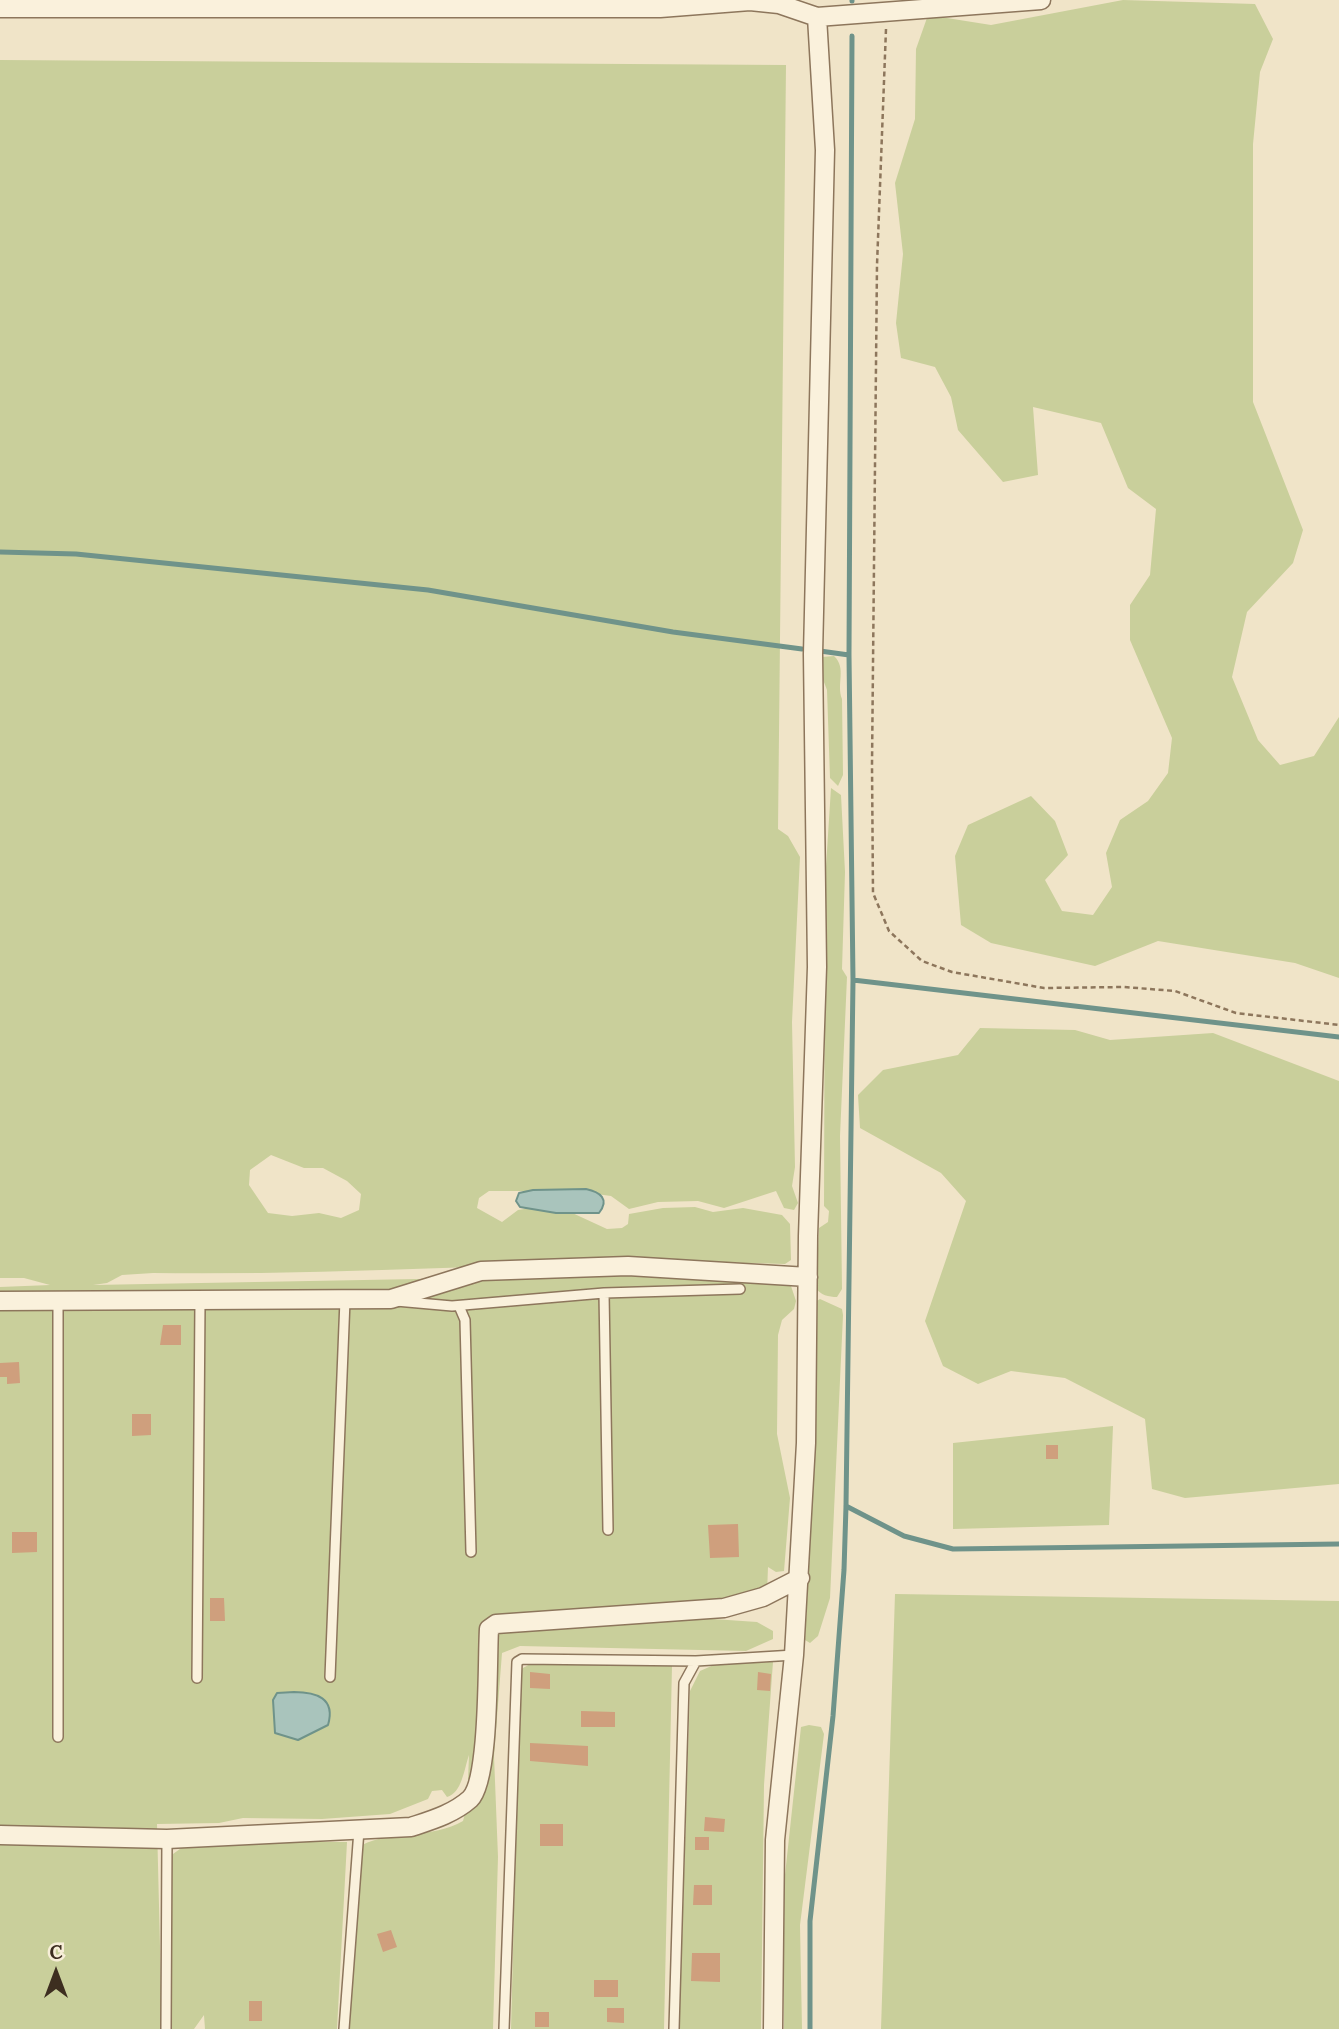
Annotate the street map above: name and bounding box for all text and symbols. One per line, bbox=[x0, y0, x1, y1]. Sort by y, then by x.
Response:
north arrow bbox=[21, 1938, 91, 2008]
text: С bbox=[49, 1940, 63, 1964]

